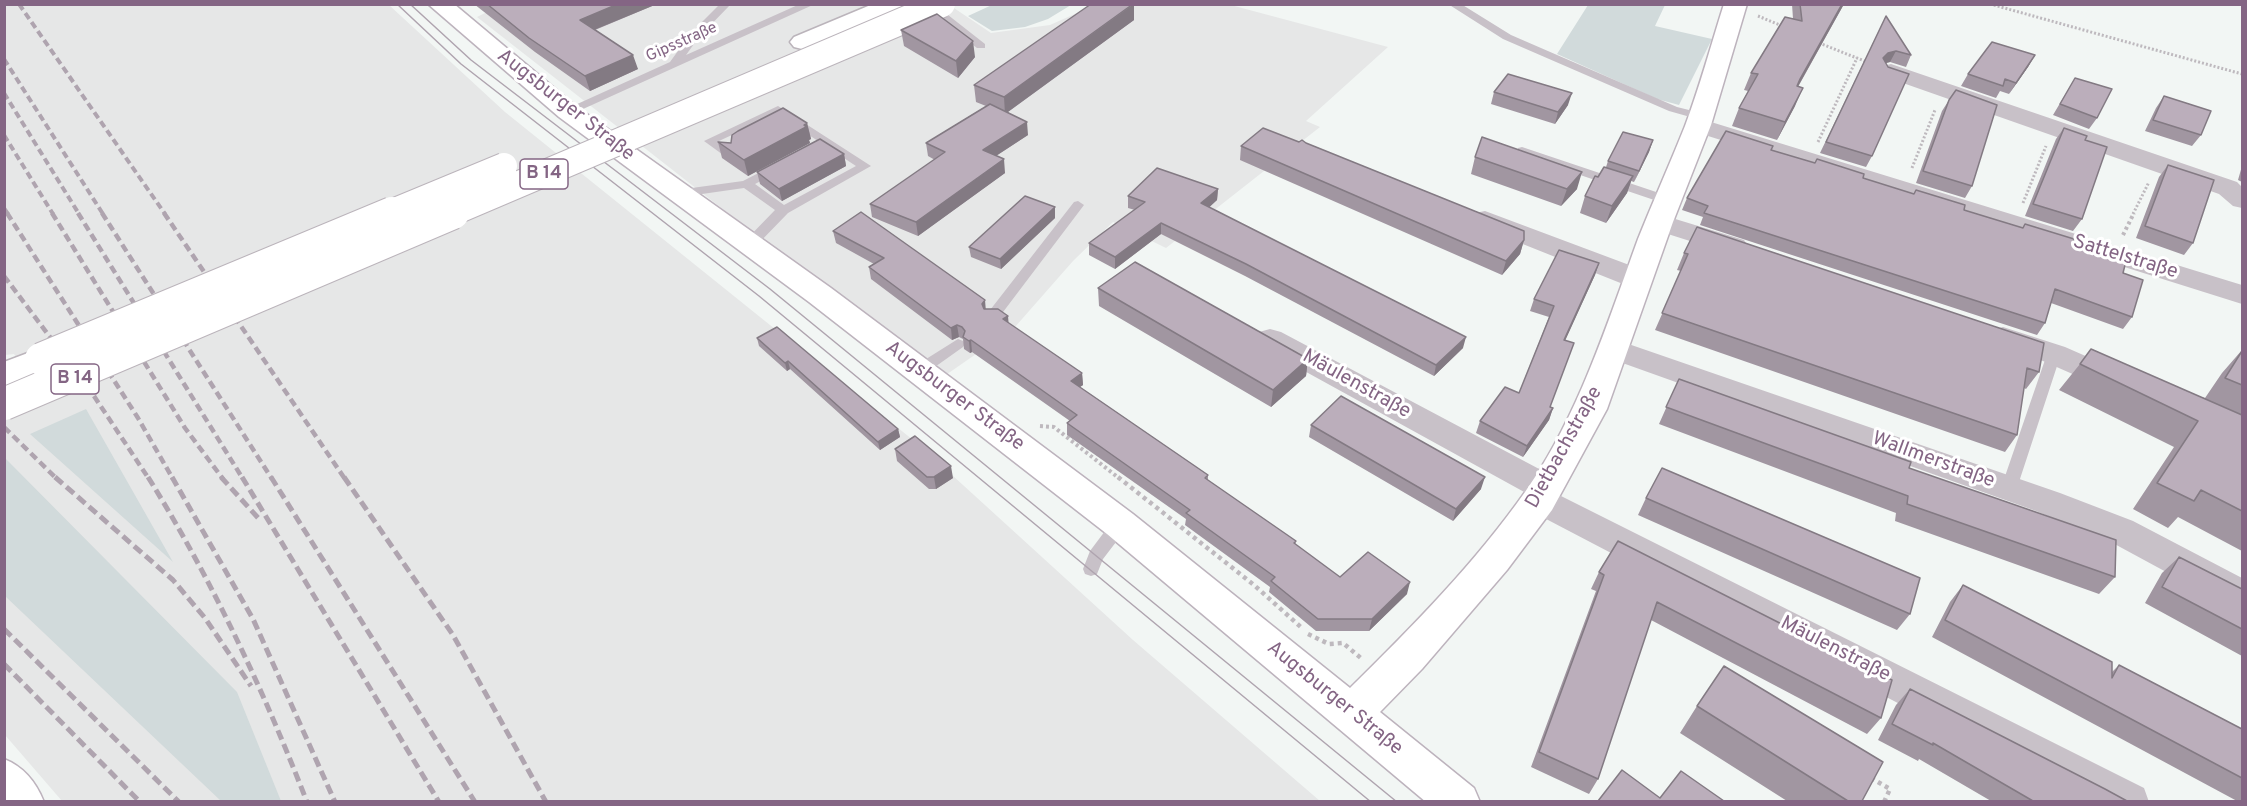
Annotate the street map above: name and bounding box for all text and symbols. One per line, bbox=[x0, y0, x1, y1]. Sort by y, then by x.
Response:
street label: Gipsstraße bbox=[643, 19, 721, 67]
street label: Augsburger Straße bbox=[491, 45, 639, 167]
road number: B 14 bbox=[520, 159, 568, 189]
street label: Sattelstraße bbox=[2070, 231, 2180, 285]
street label: Augsburger Straße bbox=[880, 337, 1028, 457]
street label: Mäulenstraße bbox=[1298, 345, 1414, 425]
road number: B 14 bbox=[51, 364, 99, 394]
street label: Dietbachstraße bbox=[1522, 383, 1608, 513]
street label: Wallmerstraße bbox=[1868, 428, 1998, 494]
street label: Mäulenstraße bbox=[1776, 612, 1894, 688]
street label: Augsburger Straße bbox=[1261, 637, 1407, 761]

